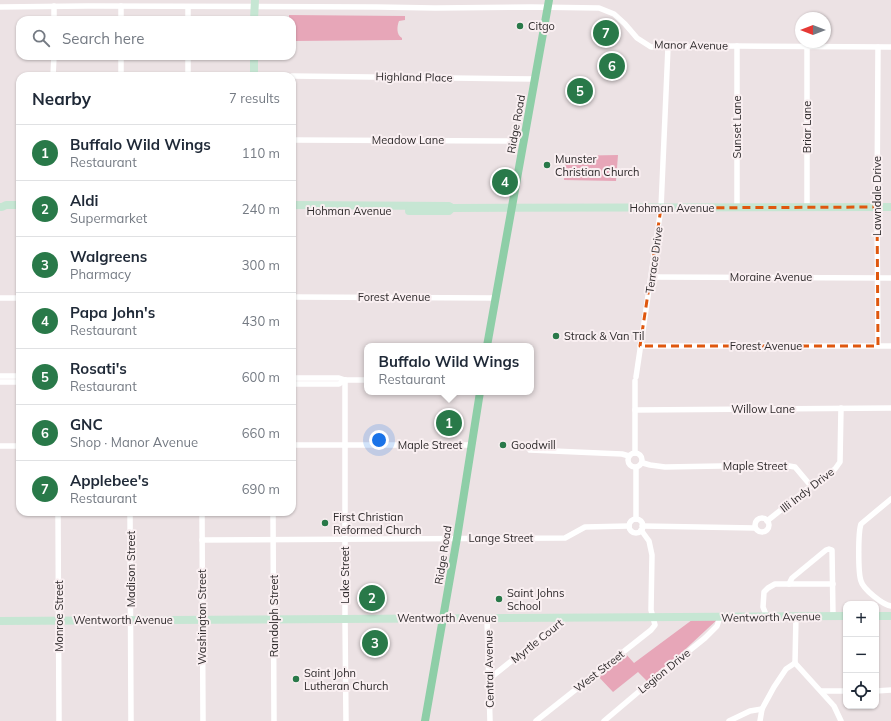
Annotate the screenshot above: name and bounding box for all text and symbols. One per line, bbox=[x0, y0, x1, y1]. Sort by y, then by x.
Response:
north arrow bbox=[795, 12, 831, 48]
search box bbox=[16, 16, 296, 60]
pin: 7 bbox=[593, 18, 619, 48]
place label: Citgo bbox=[528, 19, 555, 33]
marker: Citgo bbox=[515, 21, 525, 31]
icon: search bbox=[30, 27, 52, 49]
text: Search here bbox=[62, 29, 144, 48]
street label: Manor Avenue bbox=[654, 37, 728, 53]
pin: 6 bbox=[599, 51, 625, 81]
street label: Highland Place bbox=[375, 69, 453, 85]
pin: 5 bbox=[567, 76, 593, 106]
text: Nearby bbox=[32, 88, 91, 109]
text: 7 results bbox=[229, 90, 280, 106]
street label: Ridge Road bbox=[504, 94, 528, 154]
street label: Sunset Lane bbox=[730, 96, 744, 158]
street label: Briar Lane bbox=[800, 101, 814, 153]
street label: Meadow Lane bbox=[372, 133, 444, 147]
text: Buffalo Wild Wings bbox=[70, 135, 211, 154]
text: 1 bbox=[41, 145, 49, 161]
text: 110 m bbox=[242, 145, 280, 161]
place label: Munster Christian Church bbox=[555, 152, 640, 179]
text: Restaurant bbox=[70, 154, 137, 170]
street label: Lawndale Drive bbox=[870, 156, 884, 236]
marker: Munster Christian Church bbox=[542, 160, 552, 170]
pin: 4 bbox=[492, 167, 518, 197]
text: Aldi bbox=[70, 191, 98, 210]
text: 2 bbox=[41, 201, 49, 217]
text: 240 m bbox=[242, 201, 280, 217]
street label: Hohman Avenue bbox=[629, 201, 715, 215]
street label: Hohman Avenue bbox=[306, 204, 392, 218]
text: Supermarket bbox=[70, 210, 147, 226]
street label: Terrace Drive bbox=[642, 226, 666, 294]
text: Walgreens bbox=[70, 247, 147, 266]
text: 3 bbox=[41, 257, 49, 273]
text: 300 m bbox=[242, 257, 280, 273]
text: Pharmacy bbox=[70, 266, 131, 282]
street label: Moraine Avenue bbox=[730, 270, 812, 284]
street label: Forest Avenue bbox=[358, 290, 430, 304]
text: Papa John's bbox=[70, 303, 155, 322]
text: 4 bbox=[41, 313, 49, 329]
text: 430 m bbox=[242, 313, 280, 329]
text: Restaurant bbox=[70, 322, 137, 338]
place label: Strack & Van Til bbox=[564, 329, 644, 343]
marker: Strack & Van Til bbox=[551, 331, 561, 341]
street label: Forest Avenue bbox=[730, 339, 802, 353]
popup bbox=[364, 343, 534, 395]
text: Buffalo Wild Wings bbox=[379, 352, 519, 371]
text: Rosati's bbox=[70, 359, 127, 378]
text: 5 bbox=[41, 369, 49, 385]
text: 600 m bbox=[242, 369, 280, 385]
text: Restaurant bbox=[379, 371, 445, 387]
text: Restaurant bbox=[70, 378, 137, 394]
street label: Willow Lane bbox=[731, 402, 795, 416]
pin: 1 bbox=[436, 408, 462, 438]
text: GNC bbox=[70, 415, 103, 434]
text: 6 bbox=[41, 425, 49, 441]
text: 660 m bbox=[242, 425, 280, 441]
your location bbox=[369, 430, 389, 450]
text: Shop · Manor Avenue bbox=[70, 434, 198, 450]
street label: Maple Street bbox=[398, 438, 462, 452]
place label: Goodwill bbox=[511, 438, 556, 452]
marker: Goodwill bbox=[498, 440, 508, 450]
street label: Maple Street bbox=[723, 459, 787, 473]
street label: Illi Indy Drive bbox=[777, 465, 837, 515]
text: Applebee's bbox=[70, 471, 149, 490]
text: 7 bbox=[41, 481, 49, 497]
text: 690 m bbox=[242, 481, 280, 497]
text: Restaurant bbox=[70, 490, 137, 506]
place label: First Christian Reformed Church bbox=[333, 510, 422, 537]
marker: First Christian Reformed Church bbox=[320, 518, 330, 528]
street label: Ridge Road bbox=[431, 525, 455, 585]
street label: Madison Street bbox=[124, 530, 138, 607]
street label: Lange Street bbox=[469, 531, 534, 545]
street label: Lake Street bbox=[338, 546, 352, 604]
street label: Washington Street bbox=[195, 569, 209, 665]
street label: Randolph Street bbox=[267, 575, 281, 657]
street label: Monroe Street bbox=[52, 580, 66, 652]
pin: 2 bbox=[359, 583, 385, 613]
place label: Saint Johns School bbox=[507, 586, 565, 613]
marker: Saint Johns School bbox=[494, 594, 504, 604]
map controls bbox=[843, 601, 879, 709]
button: + bbox=[843, 601, 879, 637]
street label: Wentworth Avenue bbox=[721, 609, 821, 625]
street label: Wentworth Avenue bbox=[397, 611, 497, 625]
street label: Wentworth Avenue bbox=[73, 613, 173, 627]
street label: Myrtle Court bbox=[508, 616, 566, 666]
pin: 3 bbox=[362, 628, 388, 658]
street label: Central Avenue bbox=[481, 630, 497, 708]
button: − bbox=[843, 637, 879, 673]
street label: Legion Drive bbox=[635, 646, 693, 696]
street label: West Street bbox=[571, 647, 627, 695]
place label: Saint John Lutheran Church bbox=[304, 666, 389, 693]
button: locate bbox=[843, 673, 879, 709]
marker: Saint John Lutheran Church bbox=[291, 674, 301, 684]

